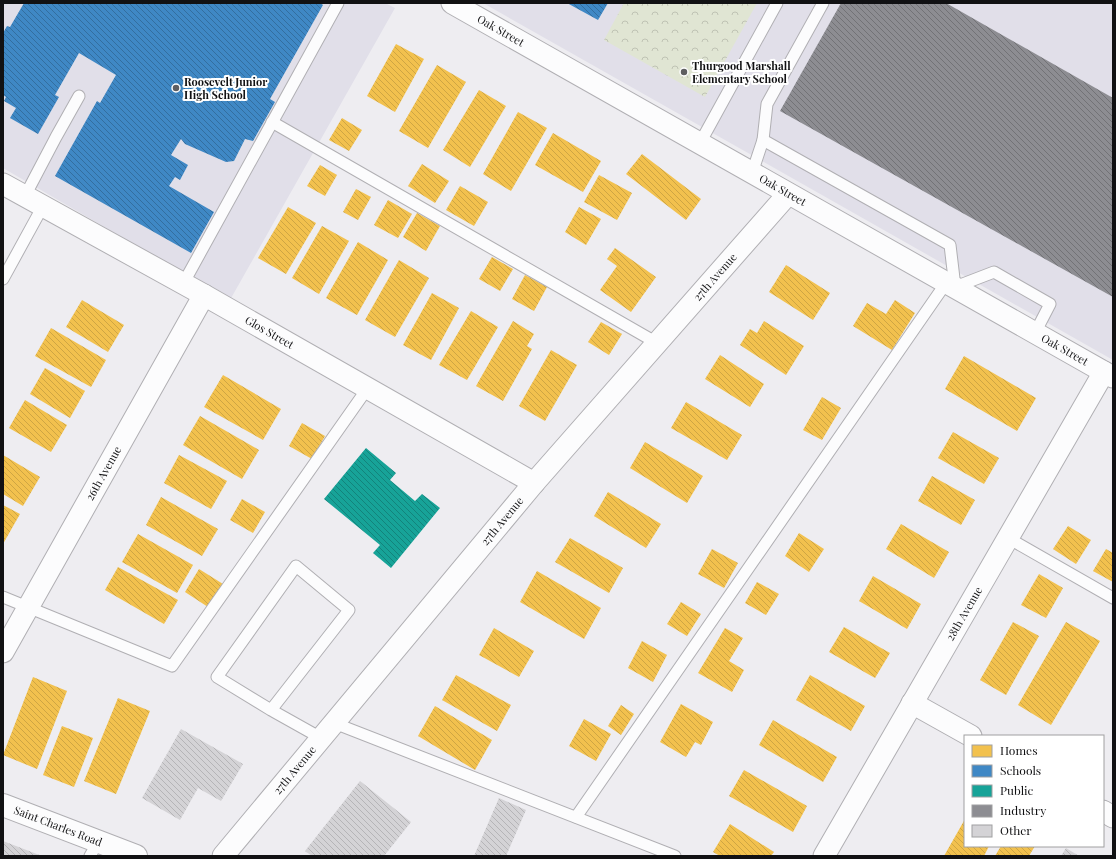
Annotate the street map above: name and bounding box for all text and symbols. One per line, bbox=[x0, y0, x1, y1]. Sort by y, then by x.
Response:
street label: Oak Street bbox=[475, 11, 527, 50]
place label: Thurgood Marshall Elementary School bbox=[692, 58, 791, 86]
marker: Thurgood Marshall Elementary School bbox=[679, 67, 689, 77]
place label: Roosevelt Junior High School bbox=[184, 74, 268, 102]
marker: Roosevelt Junior High School bbox=[171, 83, 181, 93]
street label: Oak Street bbox=[757, 170, 809, 209]
street label: 27th Avenue bbox=[690, 249, 740, 304]
street label: Glos Street bbox=[243, 312, 297, 352]
street label: Oak Street bbox=[1039, 330, 1091, 369]
street label: 26th Avenue bbox=[82, 443, 125, 503]
street label: 27th Avenue bbox=[477, 493, 527, 548]
street label: 28th Avenue bbox=[942, 583, 986, 643]
legend bbox=[964, 735, 1104, 847]
street label: 27th Avenue bbox=[270, 742, 319, 797]
text: Homes bbox=[1000, 742, 1038, 758]
text: Schools bbox=[1000, 762, 1041, 778]
text: Public bbox=[1000, 782, 1034, 798]
street label: Saint Charles Road bbox=[12, 802, 105, 850]
text: Industry bbox=[1000, 802, 1046, 818]
text: Other bbox=[1000, 822, 1032, 838]

